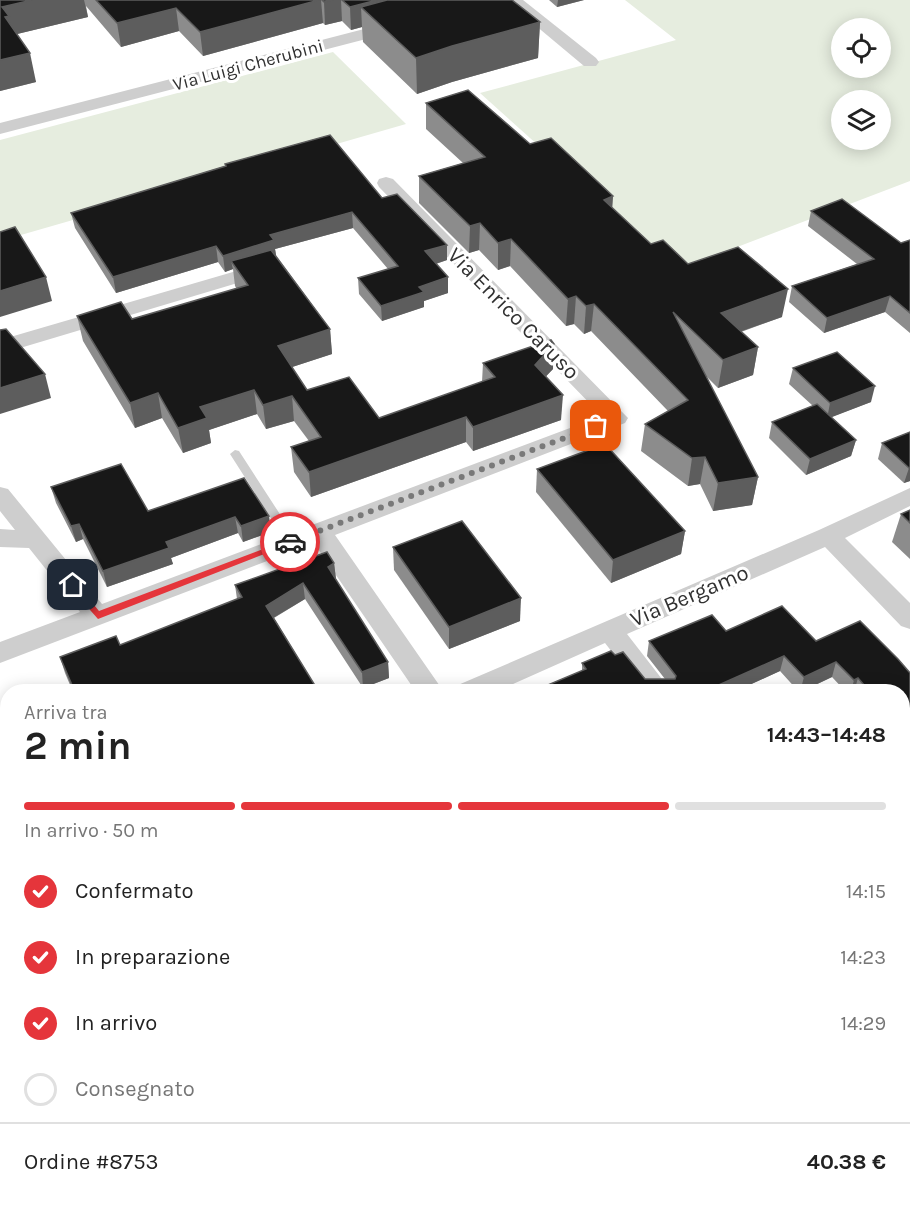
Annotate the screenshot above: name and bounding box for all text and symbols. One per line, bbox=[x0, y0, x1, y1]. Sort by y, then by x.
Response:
map controls bbox=[831, 18, 891, 150]
button: locate bbox=[831, 18, 891, 78]
street label: Via Luigi Cherubini bbox=[170, 34, 326, 96]
button: layers bbox=[831, 90, 891, 150]
street label: Via Enrico Caruso bbox=[442, 242, 585, 385]
pin bbox=[570, 400, 621, 451]
icon: bag bbox=[579, 409, 612, 442]
courier bbox=[260, 512, 320, 572]
icon: car bbox=[274, 526, 307, 559]
pin bbox=[47, 559, 98, 610]
street label: Via Bergamo bbox=[626, 559, 752, 633]
icon: home bbox=[56, 568, 89, 601]
text: Arriva tra bbox=[24, 701, 107, 724]
text: 14:43–14:48 bbox=[767, 722, 886, 748]
text: 2 min bbox=[24, 723, 132, 769]
text: In arrivo · 50 m bbox=[24, 819, 159, 842]
icon: check bbox=[24, 875, 57, 908]
text: Confermato bbox=[75, 878, 194, 904]
text: 14:15 bbox=[846, 880, 886, 903]
icon: check bbox=[24, 941, 57, 974]
text: In preparazione bbox=[75, 944, 230, 970]
text: 14:23 bbox=[840, 946, 886, 969]
icon: check bbox=[24, 1007, 57, 1040]
text: In arrivo bbox=[75, 1010, 157, 1036]
text: 14:29 bbox=[840, 1012, 886, 1035]
text: Consegnato bbox=[75, 1076, 195, 1102]
text: Ordine #8753 bbox=[24, 1149, 159, 1175]
text: 40.38 € bbox=[807, 1149, 886, 1175]

